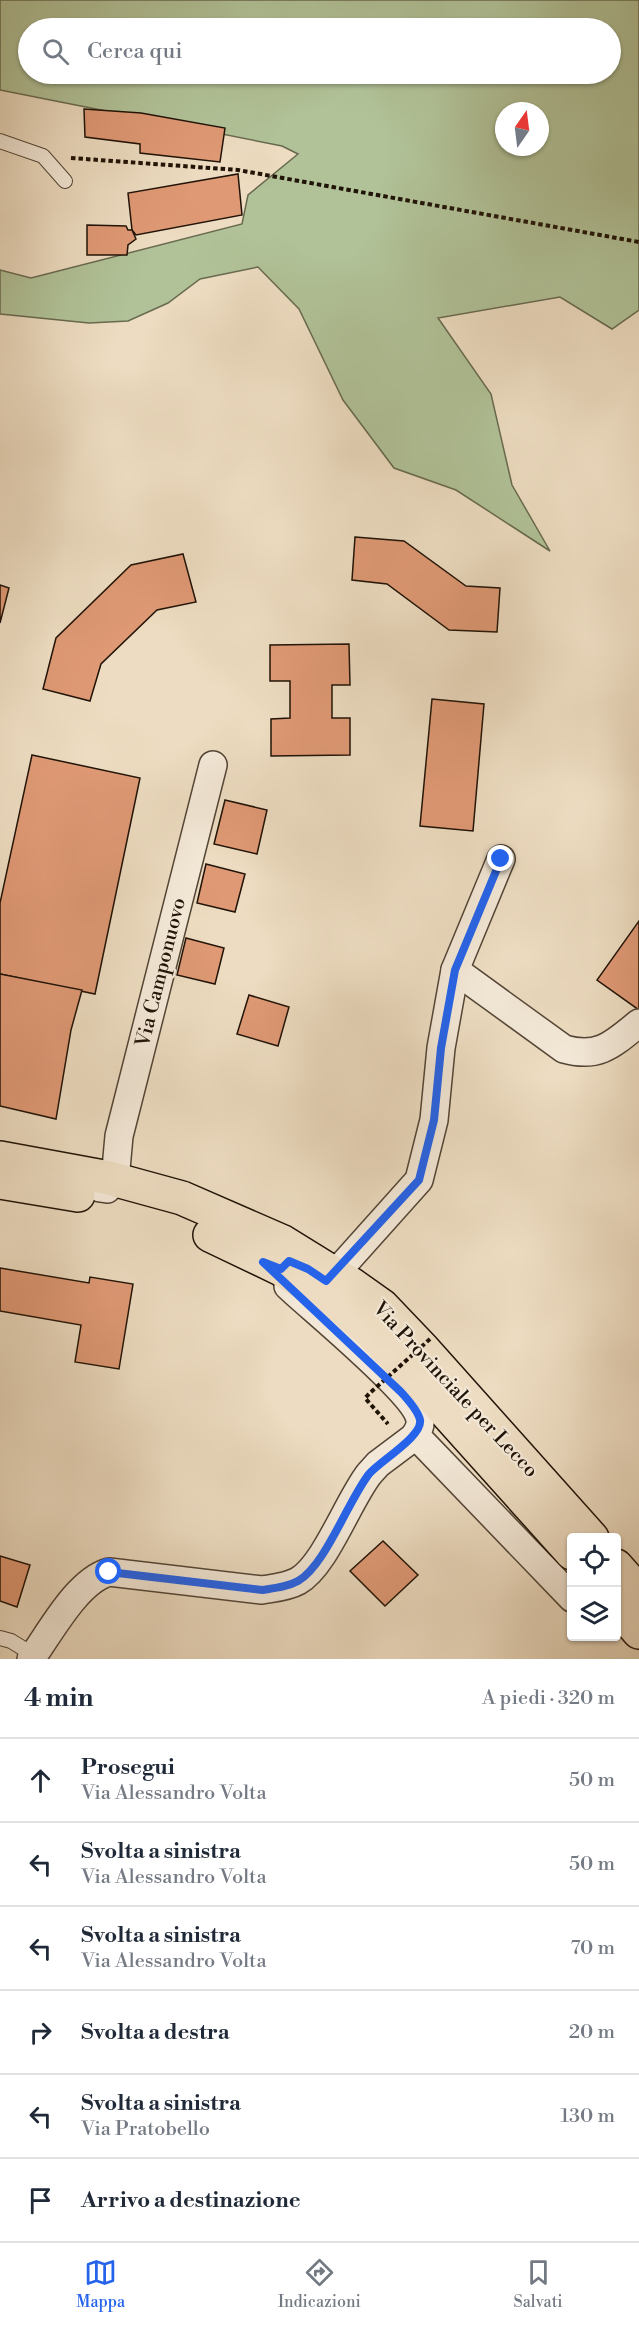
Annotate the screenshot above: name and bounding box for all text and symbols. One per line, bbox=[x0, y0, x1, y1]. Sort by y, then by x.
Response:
search box bbox=[18, 18, 621, 84]
icon: search bbox=[39, 35, 72, 68]
text: Cerca qui bbox=[87, 38, 183, 65]
north arrow bbox=[495, 102, 549, 156]
route end bbox=[487, 845, 513, 871]
street label: Via Camponuovo bbox=[131, 895, 192, 1051]
street label: Via Provinciale per Lecco bbox=[366, 1296, 543, 1483]
map controls bbox=[567, 1533, 621, 1641]
button: locate bbox=[567, 1533, 621, 1587]
route start bbox=[95, 1558, 121, 1584]
button: layers bbox=[567, 1587, 621, 1641]
text: 4 min bbox=[24, 1682, 94, 1714]
text: A piedi · 320 m bbox=[482, 1686, 615, 1711]
text: Prosegui bbox=[81, 1754, 175, 1781]
icon: ahead bbox=[24, 1764, 57, 1797]
text: 50 m bbox=[569, 1768, 615, 1793]
text: Via Alessandro Volta bbox=[81, 1781, 267, 1806]
text: Svolta a sinistra bbox=[81, 1838, 241, 1865]
icon: left bbox=[24, 1848, 57, 1881]
text: 50 m bbox=[569, 1852, 615, 1877]
text: Via Alessandro Volta bbox=[81, 1865, 267, 1890]
text: Svolta a sinistra bbox=[81, 1922, 241, 1949]
icon: left bbox=[24, 1932, 57, 1965]
text: 70 m bbox=[571, 1936, 615, 1961]
text: Via Alessandro Volta bbox=[81, 1949, 267, 1974]
icon: right bbox=[24, 2016, 57, 2049]
text: Svolta a destra bbox=[81, 2019, 230, 2046]
text: 20 m bbox=[569, 2020, 615, 2045]
text: Svolta a sinistra bbox=[81, 2090, 241, 2117]
icon: left bbox=[24, 2100, 57, 2133]
text: 130 m bbox=[560, 2104, 615, 2129]
text: Via Pratobello bbox=[81, 2117, 210, 2142]
icon: arrive bbox=[24, 2184, 57, 2217]
text: Arrivo a destinazione bbox=[81, 2187, 301, 2214]
tab: Mappa bbox=[76, 2256, 125, 2312]
tab: Indicazioni bbox=[278, 2256, 361, 2312]
tab: Salvati bbox=[514, 2256, 563, 2312]

